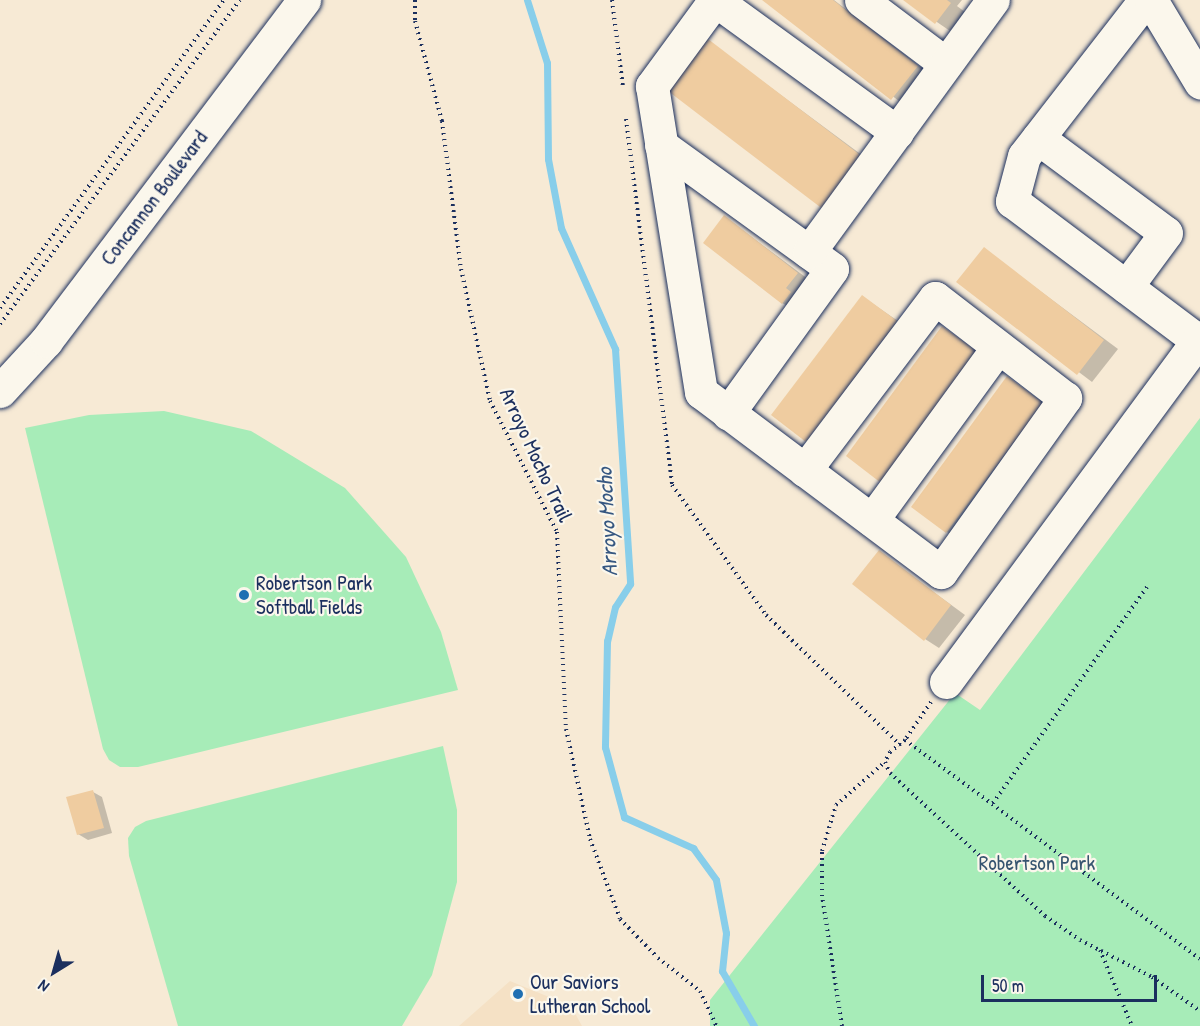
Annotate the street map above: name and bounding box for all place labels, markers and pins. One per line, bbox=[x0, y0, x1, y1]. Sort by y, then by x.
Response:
place label: Robertson Park Softball Fields bbox=[256, 570, 372, 620]
marker: Robertson Park Softball Fields bbox=[237, 588, 251, 602]
place label: Our Saviors Lutheran School bbox=[530, 969, 650, 1019]
marker: Our Saviors Lutheran School bbox=[511, 987, 525, 1001]

